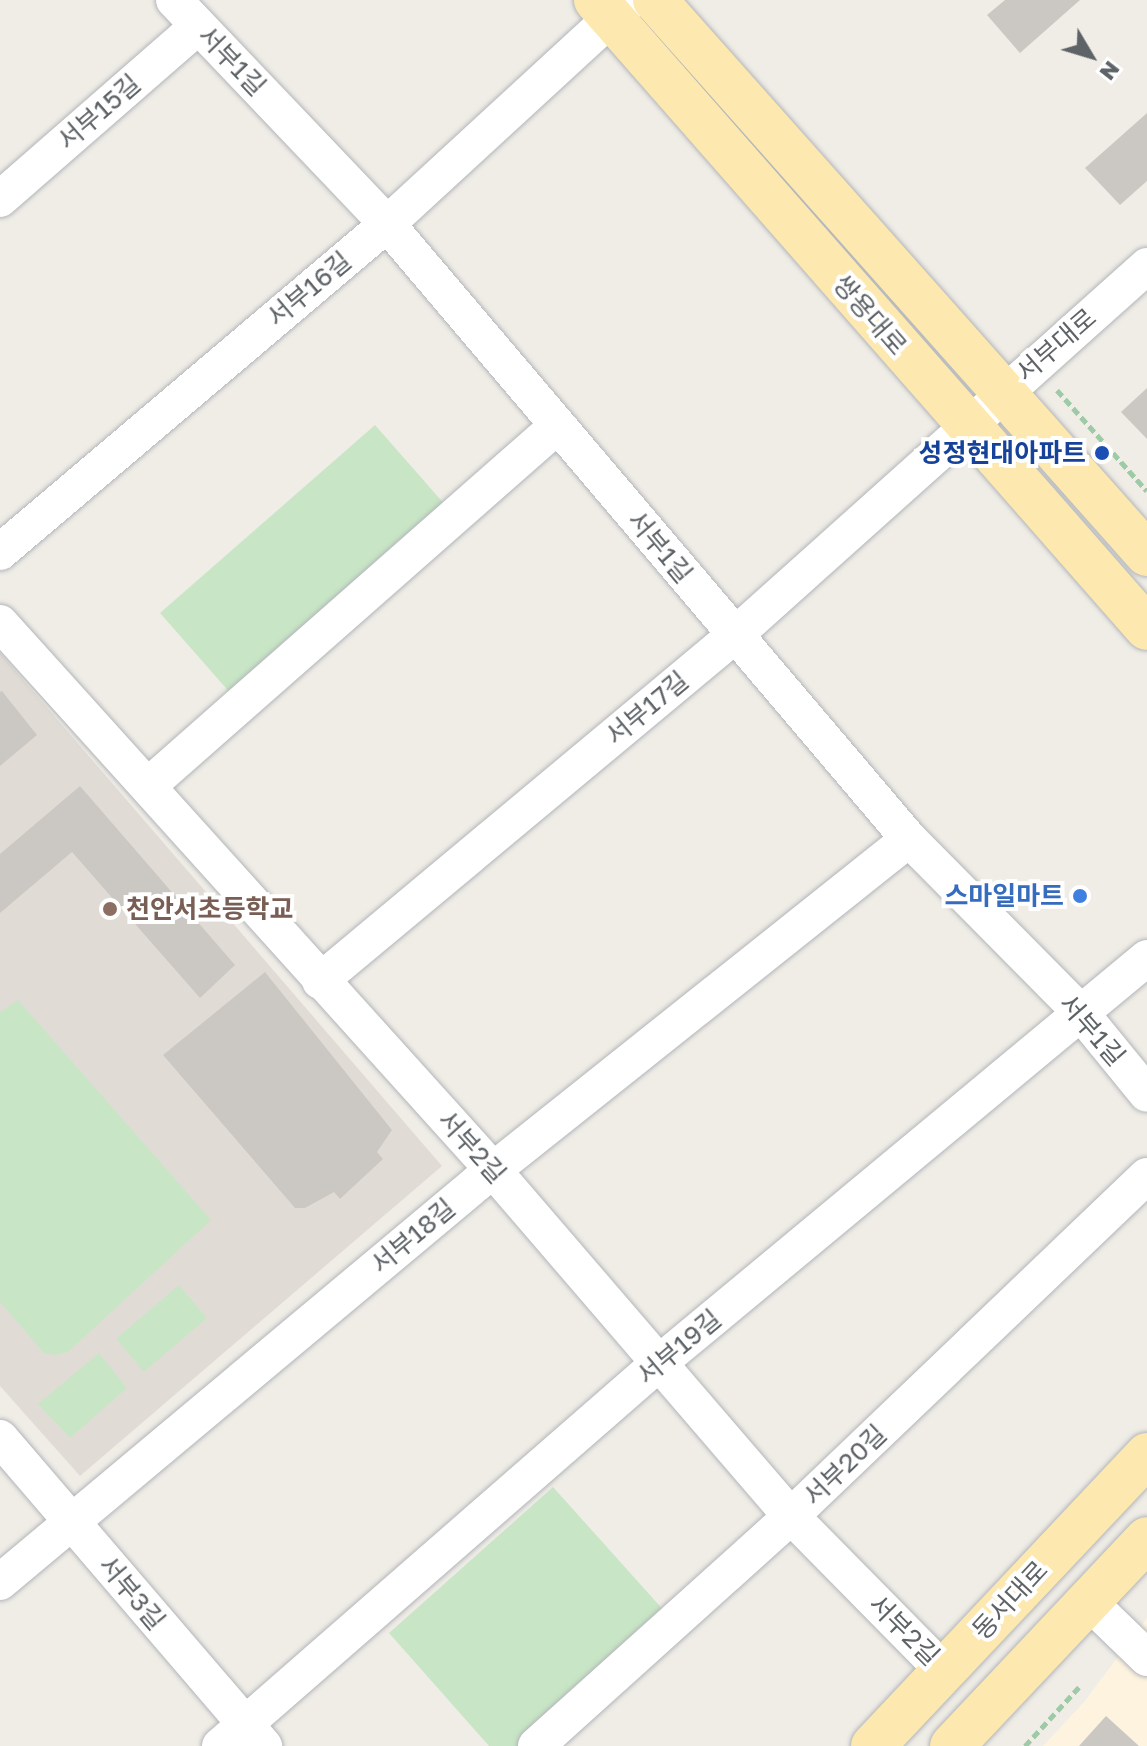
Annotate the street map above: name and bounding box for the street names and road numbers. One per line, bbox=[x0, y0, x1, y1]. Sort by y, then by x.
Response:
street label: 서부1길 bbox=[191, 20, 273, 102]
street label: 서부15길 bbox=[51, 68, 147, 156]
street label: 서부16길 bbox=[261, 245, 357, 333]
street label: 쌍용대로 bbox=[827, 269, 913, 361]
street label: 서부대로 bbox=[1010, 302, 1102, 388]
street label: 서부1길 bbox=[621, 505, 699, 589]
street label: 서부17길 bbox=[599, 665, 695, 751]
street label: 서부1길 bbox=[1053, 988, 1131, 1072]
street label: 서부2길 bbox=[431, 1104, 513, 1190]
street label: 서부18길 bbox=[365, 1192, 461, 1280]
street label: 서부19길 bbox=[631, 1303, 727, 1391]
street label: 서부20길 bbox=[797, 1418, 893, 1512]
street label: 서부3길 bbox=[92, 1550, 172, 1636]
street label: 동서대로 bbox=[966, 1554, 1054, 1646]
street label: 서부2길 bbox=[862, 1588, 946, 1672]

